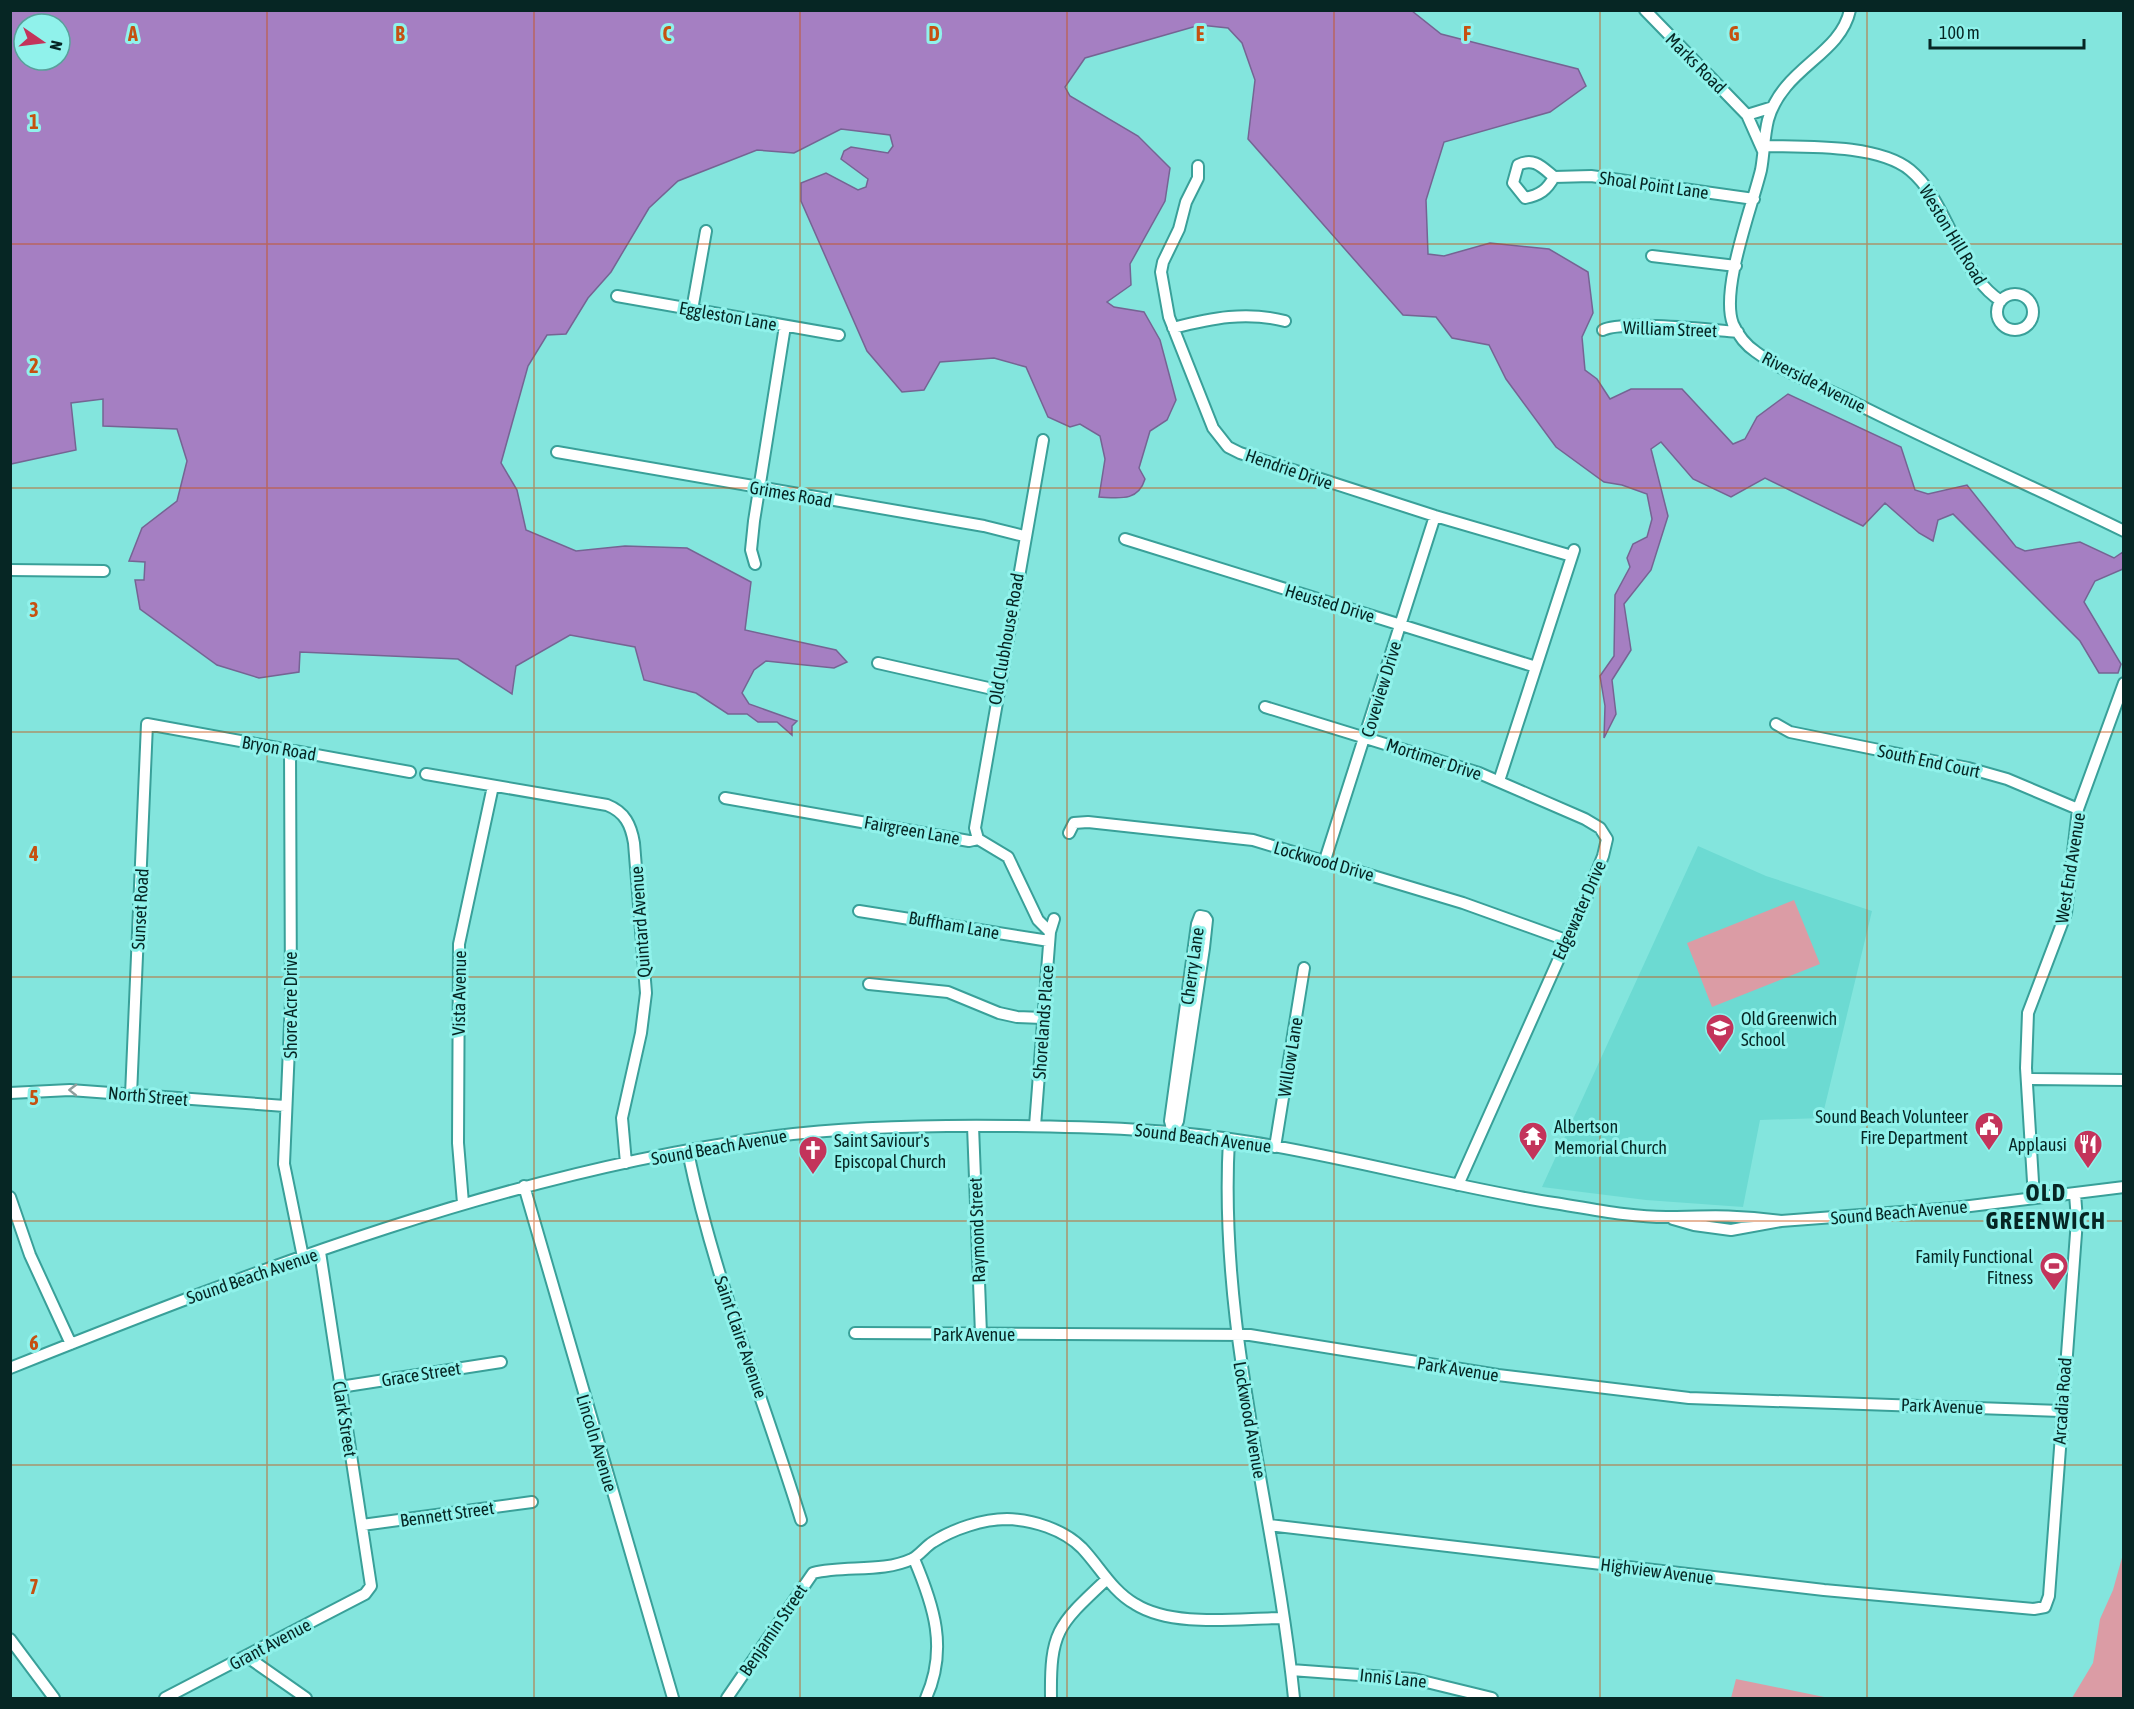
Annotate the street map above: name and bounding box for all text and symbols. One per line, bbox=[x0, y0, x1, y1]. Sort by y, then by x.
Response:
north arrow bbox=[12, 12, 72, 72]
scale bar bbox=[1930, 12, 2084, 50]
text: A bbox=[127, 22, 138, 45]
text: B bbox=[395, 22, 405, 45]
text: C bbox=[663, 22, 672, 45]
text: D bbox=[928, 22, 940, 45]
text: E bbox=[1196, 22, 1205, 45]
text: F bbox=[1463, 22, 1471, 45]
text: G bbox=[1729, 22, 1740, 45]
text: 100 m bbox=[1939, 22, 1980, 43]
street label: Marks Road bbox=[1661, 28, 1731, 98]
text: N bbox=[47, 39, 66, 52]
text: 1 bbox=[29, 110, 39, 133]
street label: Shoal Point Lane bbox=[1598, 167, 1710, 203]
street label: Weston Hill Road bbox=[1915, 181, 1991, 289]
street label: Eggleston Lane bbox=[678, 297, 778, 335]
street label: William Street bbox=[1623, 317, 1717, 341]
street label: Riverside Avenue bbox=[1759, 347, 1869, 417]
text: 2 bbox=[29, 354, 39, 377]
street label: Hendrie Drive bbox=[1243, 444, 1335, 494]
street label: Grimes Road bbox=[748, 476, 834, 512]
street label: Old Clubhouse Road bbox=[984, 571, 1028, 707]
street label: Heusted Drive bbox=[1283, 579, 1377, 627]
text: 3 bbox=[29, 598, 39, 621]
street label: Coveview Drive bbox=[1356, 638, 1406, 740]
street label: Bryon Road bbox=[240, 731, 318, 765]
street label: Mortimer Drive bbox=[1384, 734, 1484, 784]
street label: South End Court bbox=[1876, 740, 1982, 782]
street label: Fairgreen Lane bbox=[862, 811, 962, 849]
street label: West End Avenue bbox=[2051, 811, 2089, 925]
street label: Lockwood Drive bbox=[1271, 837, 1377, 885]
text: 4 bbox=[28, 842, 39, 865]
street label: Edgewater Drive bbox=[1548, 857, 1610, 963]
street label: Quintard Avenue bbox=[626, 866, 654, 978]
street label: Sunset Road bbox=[127, 868, 153, 950]
street label: Buffham Lane bbox=[907, 907, 1001, 943]
street label: Cherry Lane bbox=[1176, 926, 1208, 1006]
street label: Vista Avenue bbox=[448, 950, 470, 1036]
street label: Shore Acre Drive bbox=[280, 951, 301, 1059]
street label: Shorelands Place bbox=[1029, 964, 1057, 1080]
place label: Old Greenwich School bbox=[1741, 1008, 1837, 1050]
school or university icon: Old Greenwich School bbox=[1704, 1012, 1736, 1054]
street label: Willow Lane bbox=[1273, 1016, 1307, 1098]
street label: North Street bbox=[107, 1082, 189, 1110]
one-way arrow bbox=[68, 1084, 77, 1096]
text: 5 bbox=[29, 1086, 39, 1109]
place label: Sound Beach Volunteer Fire Department bbox=[1815, 1106, 1969, 1148]
public building icon: Sound Beach Volunteer Fire Department bbox=[1973, 1110, 2005, 1152]
place label: Albertson Memorial Church bbox=[1554, 1116, 1667, 1158]
street label: Sound Beach Avenue bbox=[1134, 1119, 1272, 1157]
temple icon: Albertson Memorial Church bbox=[1517, 1120, 1549, 1162]
street label: Sound Beach Avenue bbox=[650, 1125, 788, 1169]
restaurant icon: Applausi bbox=[2072, 1128, 2104, 1170]
place label: Saint Saviour's Episcopal Church bbox=[834, 1130, 946, 1172]
church icon: Saint Saviour's Episcopal Church bbox=[797, 1134, 829, 1176]
place label: Applausi bbox=[2009, 1134, 2067, 1155]
street label: Raymond Street bbox=[965, 1177, 989, 1283]
district label: OLD GREENWICH bbox=[1985, 1179, 2107, 1234]
street label: Sound Beach Avenue bbox=[1830, 1196, 1968, 1228]
street label: Sound Beach Avenue bbox=[184, 1244, 320, 1308]
place label: Family Functional Fitness bbox=[1915, 1246, 2033, 1288]
sports icon: Family Functional Fitness bbox=[2038, 1250, 2070, 1292]
street label: Saint Claire Avenue bbox=[710, 1273, 772, 1401]
street label: Park Avenue bbox=[933, 1324, 1015, 1345]
text: 6 bbox=[29, 1331, 39, 1354]
street label: Park Avenue bbox=[1416, 1352, 1500, 1386]
street label: Grace Street bbox=[380, 1357, 462, 1391]
street label: Arcadia Road bbox=[2048, 1357, 2076, 1445]
street label: Lockwood Avenue bbox=[1229, 1360, 1271, 1480]
street label: Clark Street bbox=[329, 1380, 361, 1458]
street label: Lincoln Avenue bbox=[572, 1392, 622, 1494]
street label: Park Avenue bbox=[1900, 1394, 1984, 1418]
street label: Bennett Street bbox=[399, 1497, 495, 1531]
street label: Highview Avenue bbox=[1599, 1554, 1715, 1588]
text: 7 bbox=[29, 1575, 39, 1598]
street label: Benjamin Street bbox=[735, 1580, 811, 1680]
street label: Grant Avenue bbox=[226, 1614, 314, 1674]
street label: Innis Lane bbox=[1358, 1664, 1428, 1692]

